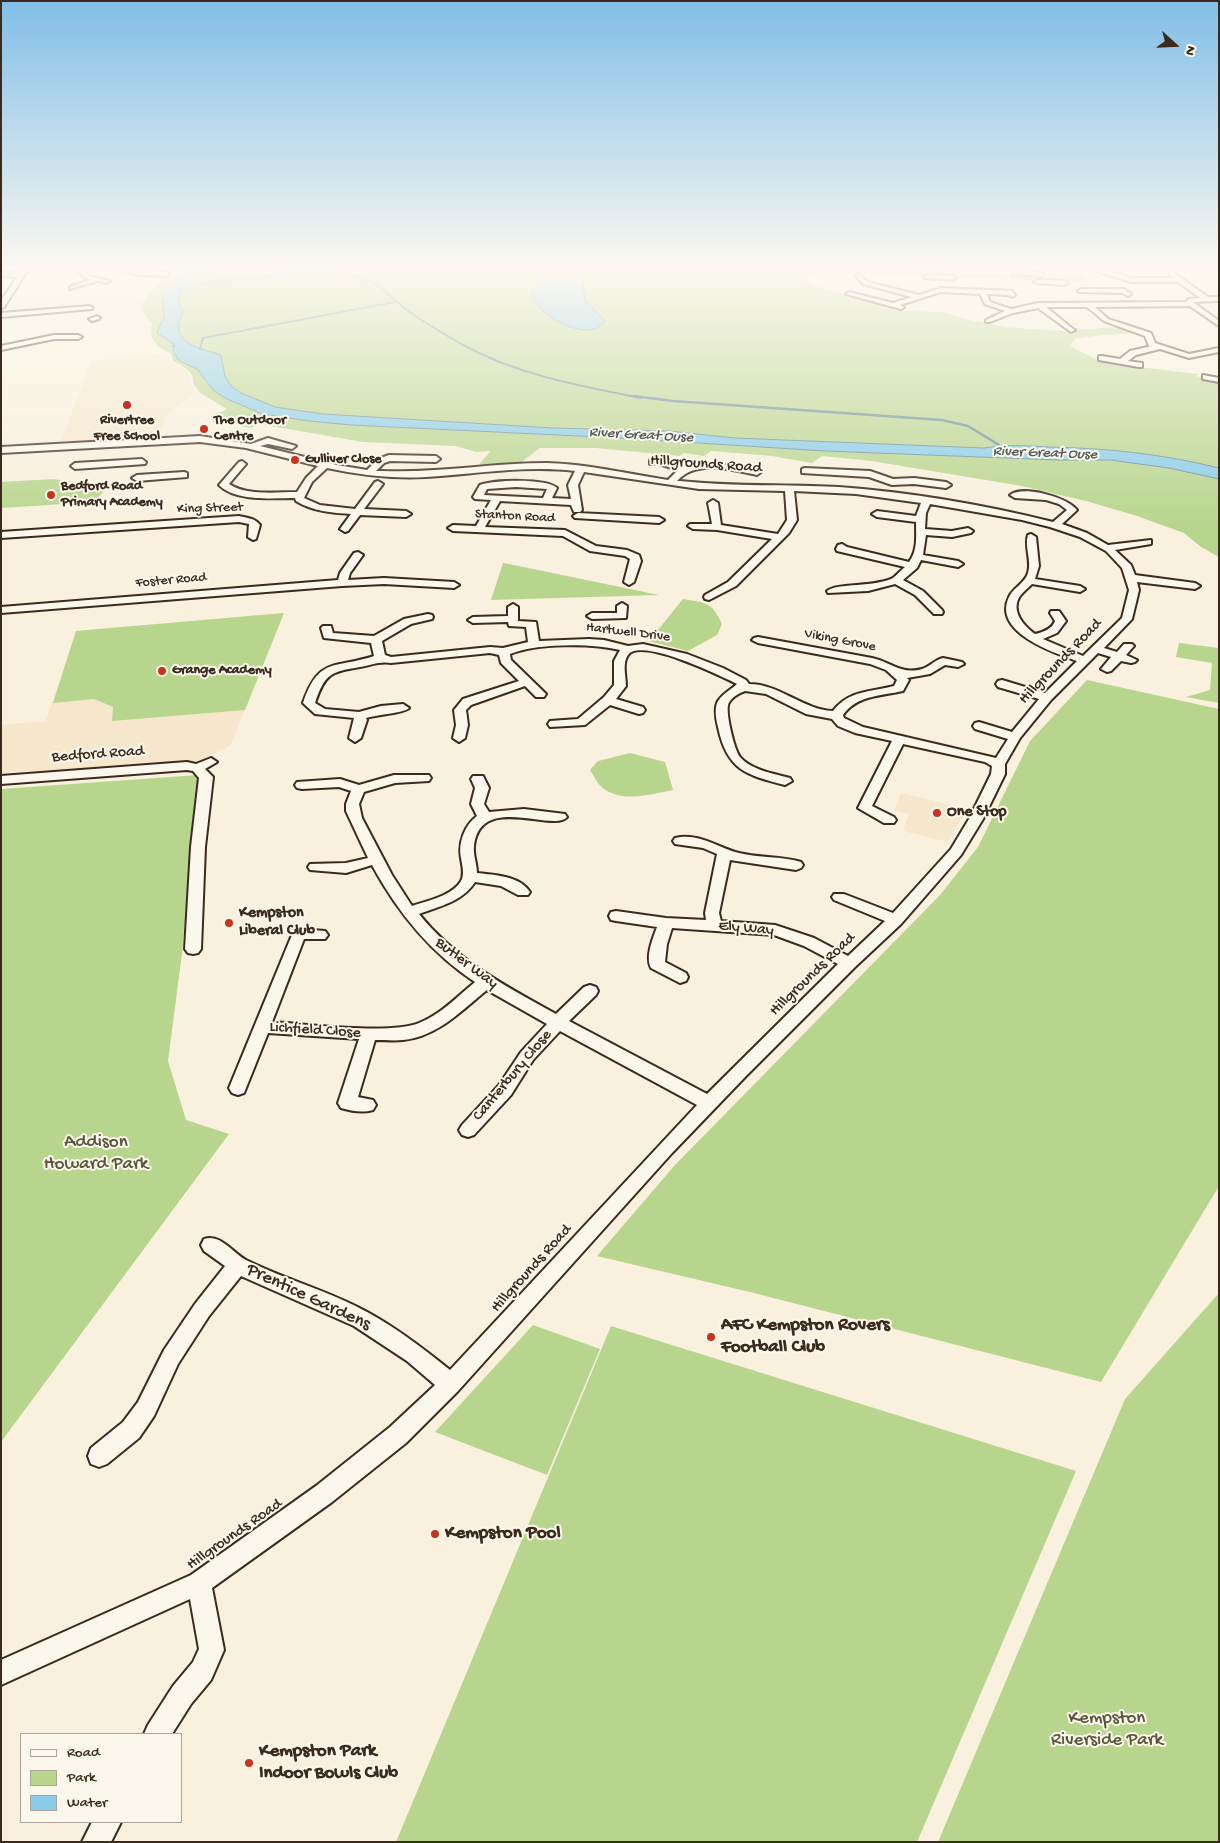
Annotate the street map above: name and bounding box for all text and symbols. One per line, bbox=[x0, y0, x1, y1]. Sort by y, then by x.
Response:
north arrow bbox=[1150, 20, 1200, 70]
text: N bbox=[1180, 43, 1199, 57]
marker: Rivertree Free School bbox=[121, 399, 133, 411]
place label: Rivertree Free School bbox=[94, 413, 160, 446]
place label: The Outdoor Centre bbox=[214, 413, 286, 446]
marker: The Outdoor Centre bbox=[198, 423, 210, 435]
water label: River Great Ouse bbox=[589, 424, 693, 448]
water label: River Great Ouse bbox=[993, 443, 1097, 465]
place label: Gulliver Close bbox=[305, 452, 382, 468]
street label: Hillgrounds Road bbox=[650, 452, 762, 478]
marker: Gulliver Close bbox=[289, 454, 301, 466]
place label: Bedford Road Primary Academy bbox=[61, 479, 163, 512]
marker: Bedford Road Primary Academy bbox=[45, 489, 57, 501]
street label: King Street bbox=[177, 499, 243, 519]
street label: Stanton Road bbox=[475, 507, 555, 527]
street label: Foster Road bbox=[135, 570, 207, 592]
street label: Hillgrounds Road bbox=[1015, 615, 1107, 709]
street label: Hartwell Drive bbox=[585, 620, 671, 646]
street label: Viking Grove bbox=[803, 626, 877, 656]
place label: Grange Academy bbox=[172, 663, 272, 679]
marker: Grange Academy bbox=[156, 665, 168, 677]
street label: Bedford Road bbox=[51, 742, 145, 768]
place label: One Stop bbox=[947, 803, 1006, 823]
marker: One Stop bbox=[931, 807, 943, 819]
place label: Kempston Liberal Club bbox=[239, 904, 315, 942]
marker: Kempston Liberal Club bbox=[223, 917, 235, 929]
street label: Ely Way bbox=[718, 917, 774, 941]
street label: Hillgrounds Road bbox=[766, 929, 860, 1021]
street label: Butler Way bbox=[431, 934, 501, 994]
street label: Lichfield Close bbox=[269, 1018, 361, 1044]
street label: Canterbury Close bbox=[469, 1026, 557, 1126]
park label: Addison Howard Park bbox=[44, 1132, 148, 1176]
street label: Hillgrounds Road bbox=[487, 1221, 577, 1317]
street label: Prentice Gardens bbox=[242, 1259, 374, 1337]
place label: AFC Kempston Rovers Football Club bbox=[721, 1315, 890, 1359]
marker: AFC Kempston Rovers Football Club bbox=[705, 1331, 717, 1343]
street label: Hillgrounds Road bbox=[184, 1495, 286, 1575]
place label: Kempston Pool bbox=[445, 1523, 561, 1545]
marker: Kempston Pool bbox=[429, 1528, 441, 1540]
park label: Kempston Riverside Park bbox=[1051, 1708, 1163, 1752]
legend bbox=[20, 1733, 182, 1823]
place label: Kempston Park Indoor Bowls Club bbox=[259, 1741, 398, 1785]
text: Road bbox=[67, 1744, 100, 1762]
marker: Kempston Park Indoor Bowls Club bbox=[243, 1757, 255, 1769]
text: Park bbox=[67, 1769, 96, 1787]
text: Water bbox=[67, 1794, 107, 1812]

